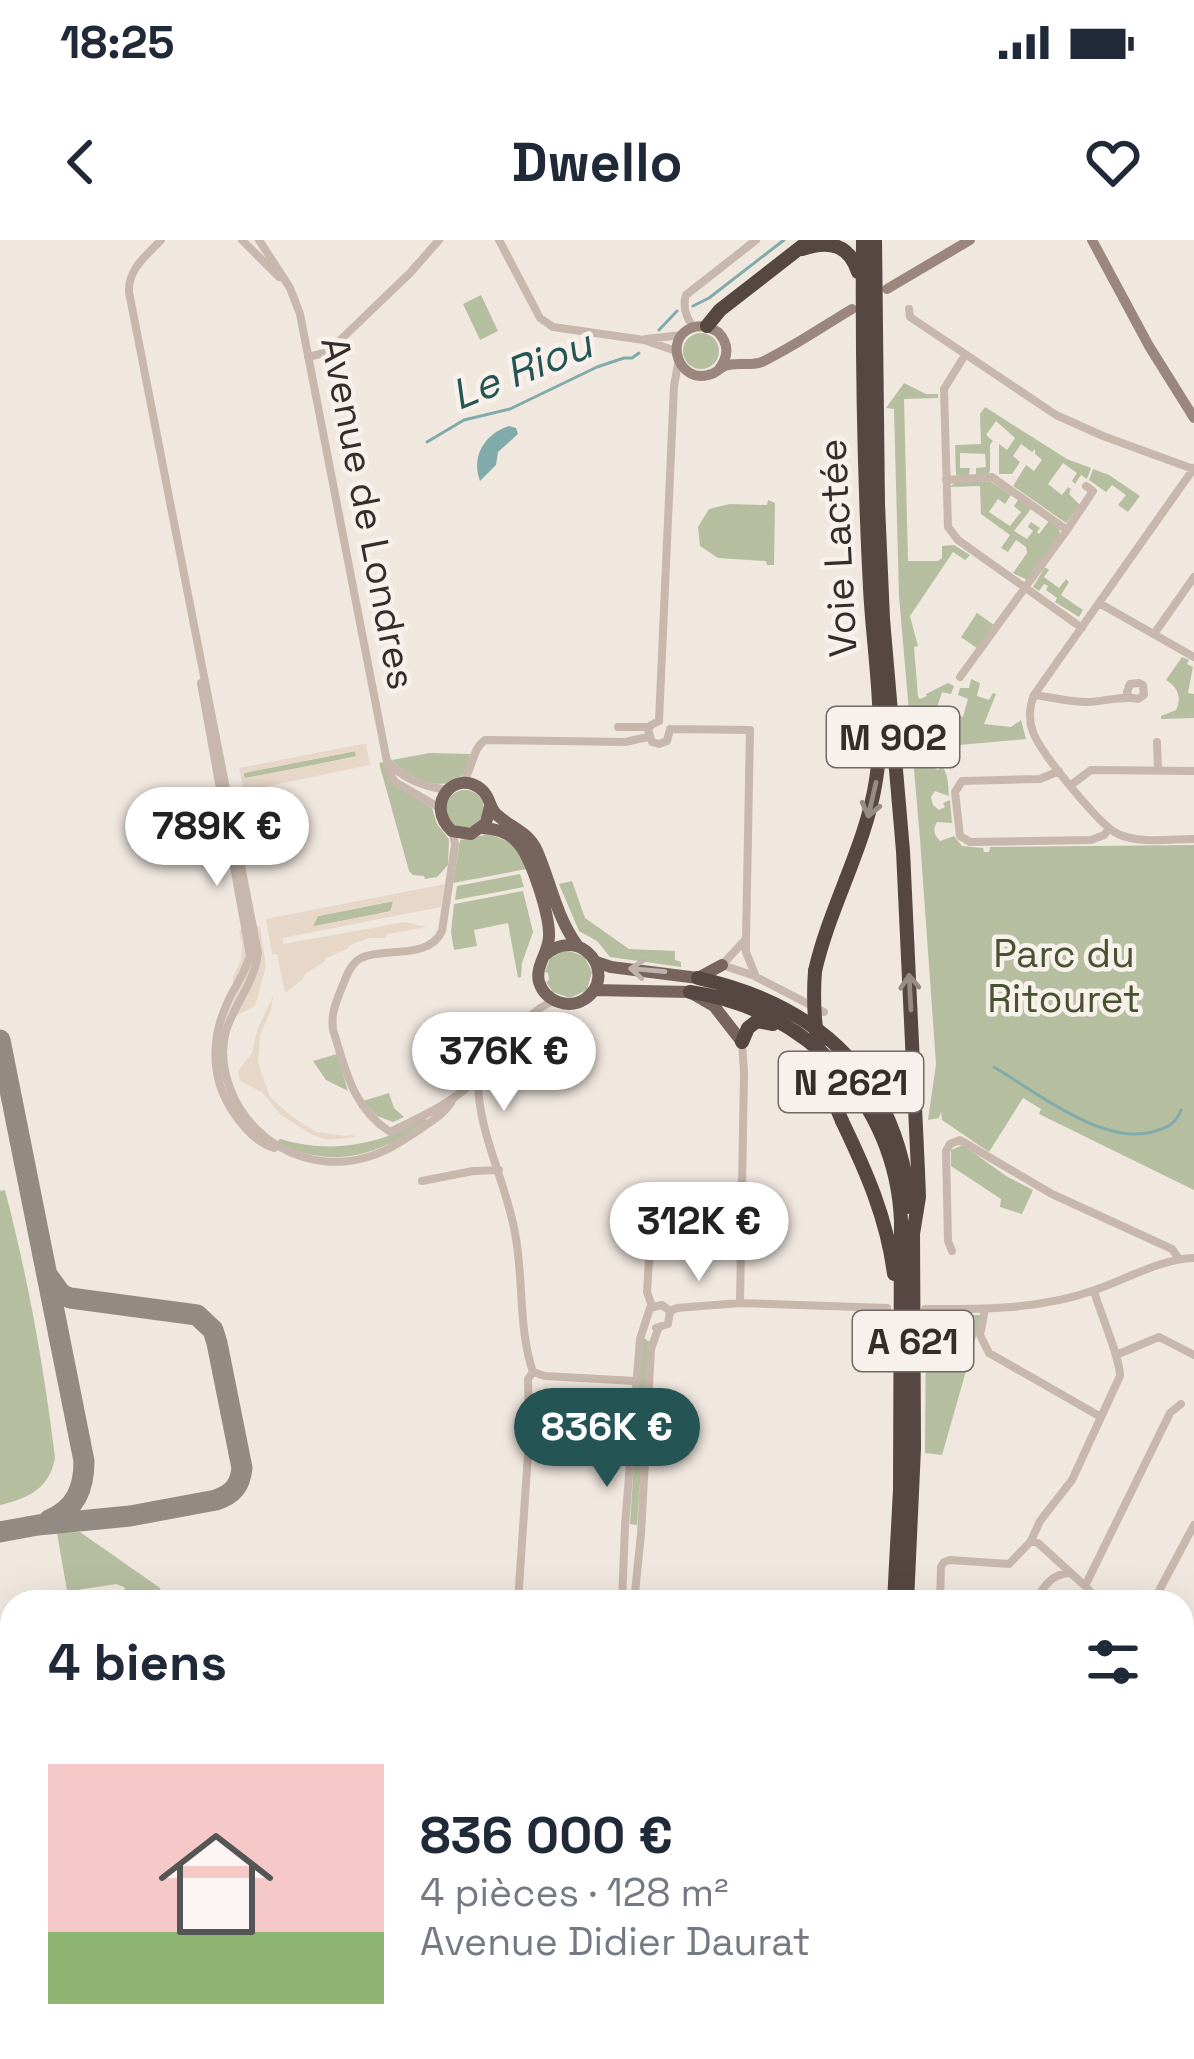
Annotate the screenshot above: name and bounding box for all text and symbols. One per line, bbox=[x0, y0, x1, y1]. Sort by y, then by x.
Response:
text: 18:25 bbox=[60, 14, 174, 71]
text: Dwello bbox=[511, 128, 683, 197]
icon: back bbox=[48, 129, 114, 195]
icon: heart bbox=[1080, 129, 1146, 195]
water label: Le Riou bbox=[443, 317, 601, 422]
street label: Avenue de Londres bbox=[310, 333, 427, 693]
street label: Voie Lactée bbox=[807, 438, 868, 658]
road number: M 902 bbox=[827, 707, 959, 767]
one-way arrow bbox=[859, 781, 882, 819]
pin: 789K € bbox=[119, 787, 315, 889]
text: 789K € bbox=[152, 801, 282, 850]
park label: Parc du Ritouret bbox=[987, 929, 1141, 1023]
one-way arrow bbox=[628, 959, 667, 982]
one-way arrow bbox=[898, 973, 921, 1012]
pin: 376K € bbox=[406, 1012, 602, 1114]
text: 376K € bbox=[439, 1026, 569, 1075]
road number: N 2621 bbox=[779, 1052, 923, 1112]
pin: 312K € bbox=[601, 1182, 797, 1284]
text: 312K € bbox=[637, 1196, 761, 1245]
road number: A 621 bbox=[853, 1311, 973, 1371]
pin: 836K € bbox=[509, 1388, 705, 1490]
text: 836K € bbox=[541, 1402, 673, 1451]
icon: filters bbox=[1080, 1629, 1146, 1695]
text: 4 biens bbox=[48, 1630, 227, 1695]
text: 836 000 € bbox=[420, 1803, 673, 1868]
icon: home bbox=[144, 1812, 288, 1956]
text: 4 pièces · 128 m² bbox=[420, 1868, 728, 1917]
text: Avenue Didier Daurat bbox=[420, 1917, 811, 1966]

